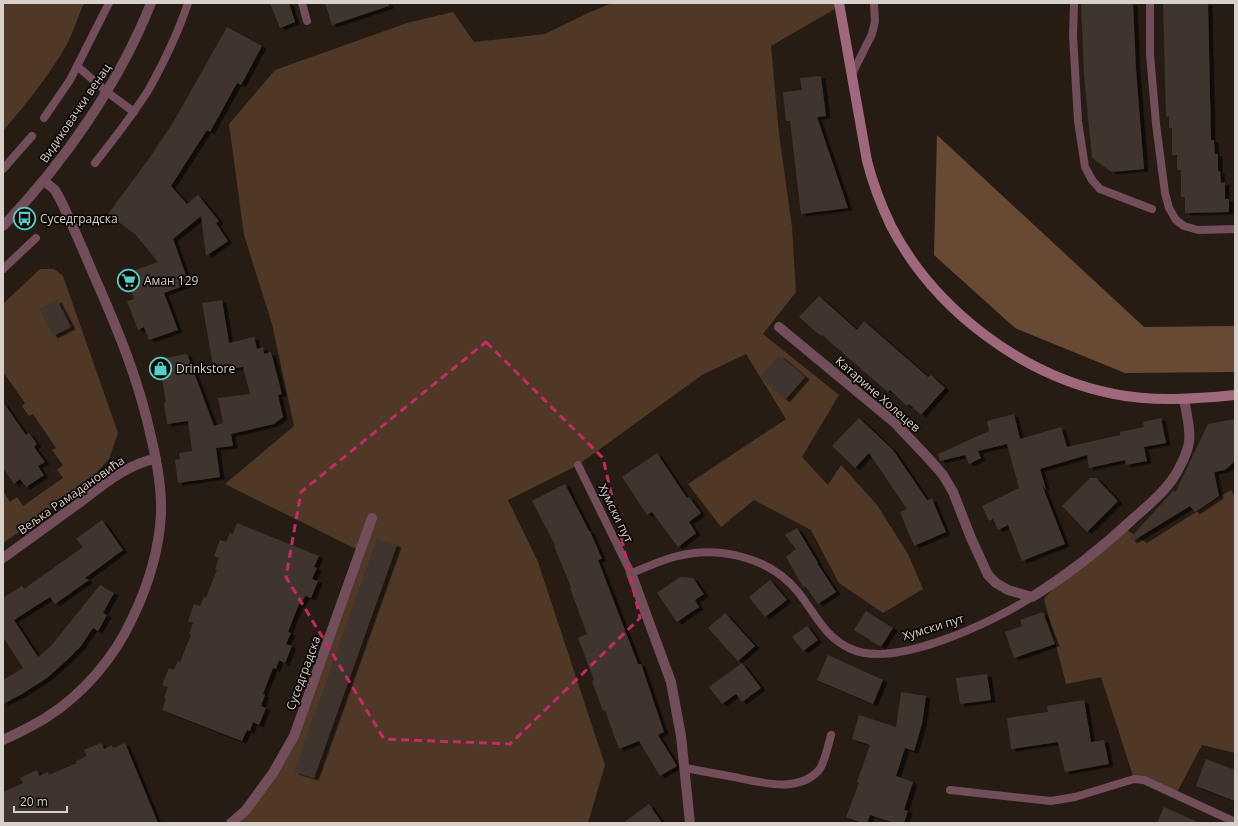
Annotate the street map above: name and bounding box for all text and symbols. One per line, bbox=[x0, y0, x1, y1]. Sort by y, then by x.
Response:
street label: Видиковачки венац bbox=[35, 60, 115, 166]
bus stop icon: Суседградска bbox=[11, 205, 37, 231]
place label: Суседградска bbox=[40, 210, 118, 227]
supermarket icon: Аман 129 bbox=[116, 267, 142, 293]
place label: Аман 129 bbox=[144, 272, 198, 289]
street label: Катарине Холецев bbox=[832, 352, 924, 436]
shop icon: Drinkstore bbox=[148, 355, 174, 381]
place label: Drinkstore bbox=[176, 360, 235, 377]
street label: Вељка Рамадановића bbox=[14, 452, 128, 538]
street label: Хумски пут bbox=[594, 481, 638, 546]
street label: Хумски пут bbox=[900, 609, 966, 644]
street label: Суседградска bbox=[282, 634, 324, 712]
scale bar bbox=[14, 788, 67, 814]
text: 20 m bbox=[20, 793, 48, 810]

